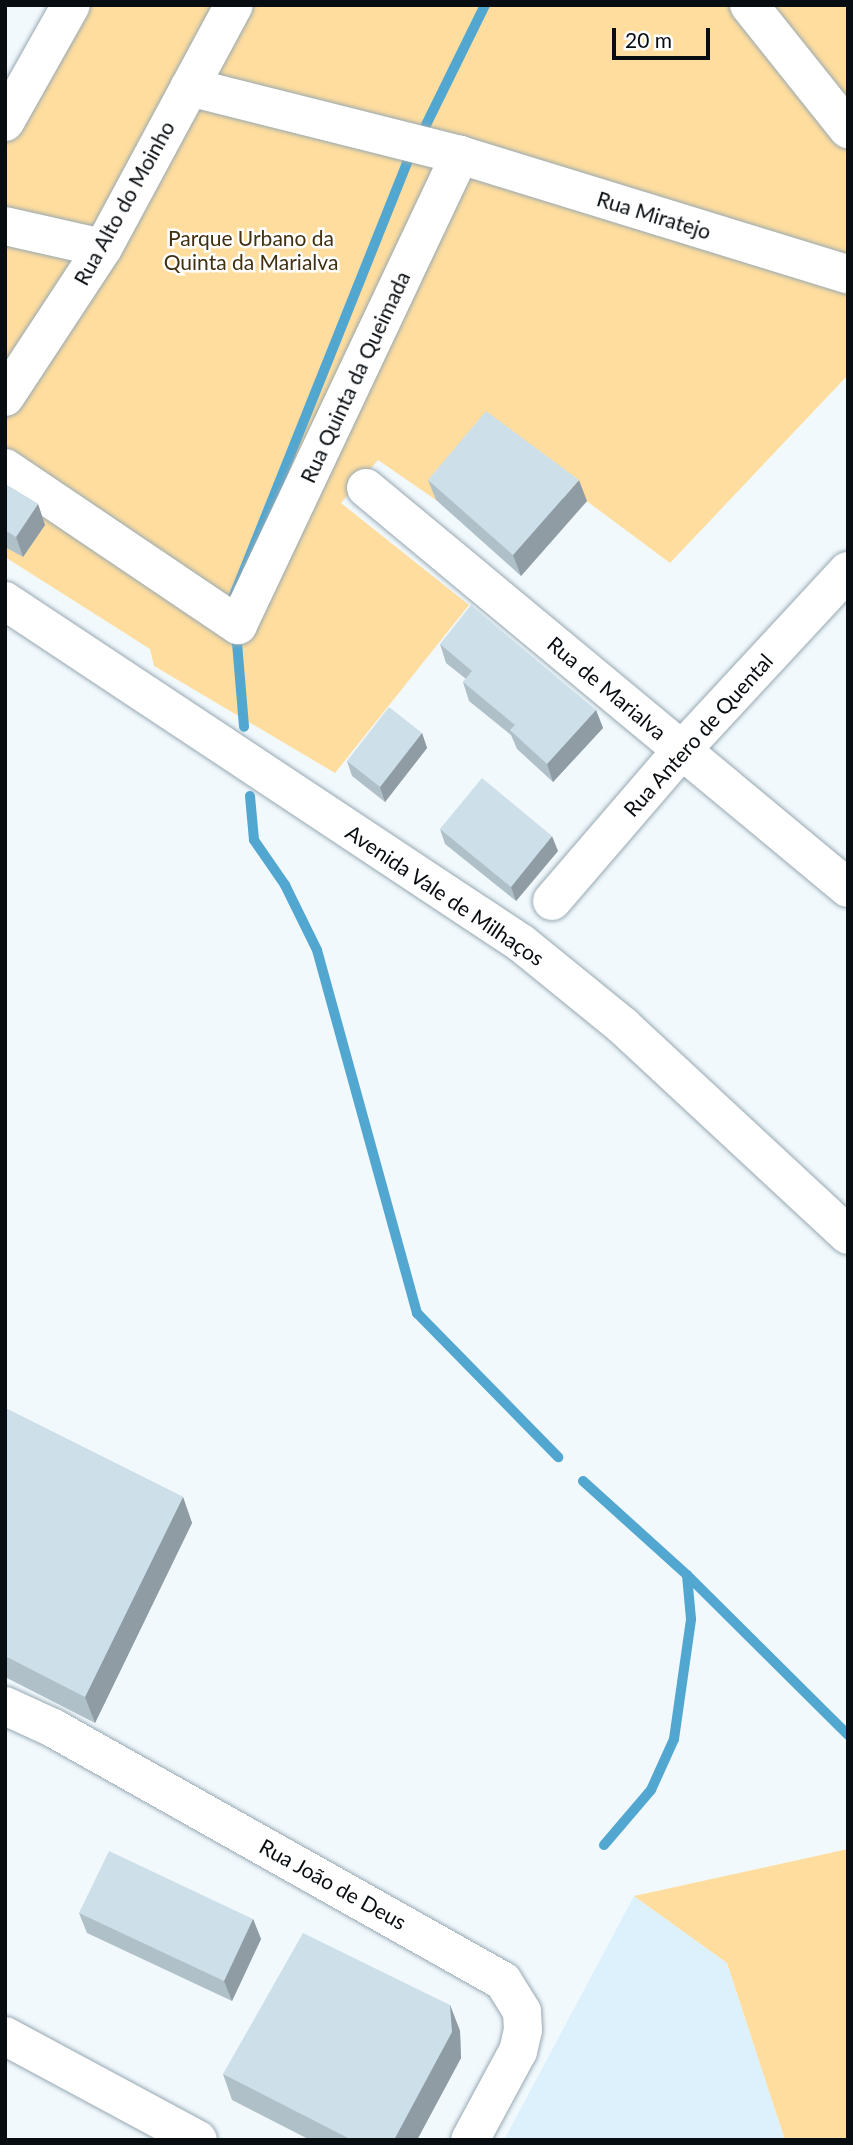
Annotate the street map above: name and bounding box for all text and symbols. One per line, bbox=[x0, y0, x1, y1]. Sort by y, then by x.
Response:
scale bar bbox=[615, 14, 713, 58]
text: 20 m bbox=[625, 27, 672, 52]
street label: Rua Alto do Moinho bbox=[68, 116, 180, 290]
street label: Rua Miratejo bbox=[594, 186, 714, 244]
park label: Parque Urbano da Quinta da Marialva bbox=[164, 225, 338, 275]
street label: Rua Quinta da Queimada bbox=[295, 267, 415, 487]
street label: Rua de Marialva bbox=[543, 631, 671, 745]
street label: Rua Antero de Quental bbox=[618, 648, 778, 822]
street label: Avenida Vale de Milhaços bbox=[341, 819, 549, 971]
street label: Rua João de Deus bbox=[255, 1833, 411, 1935]

